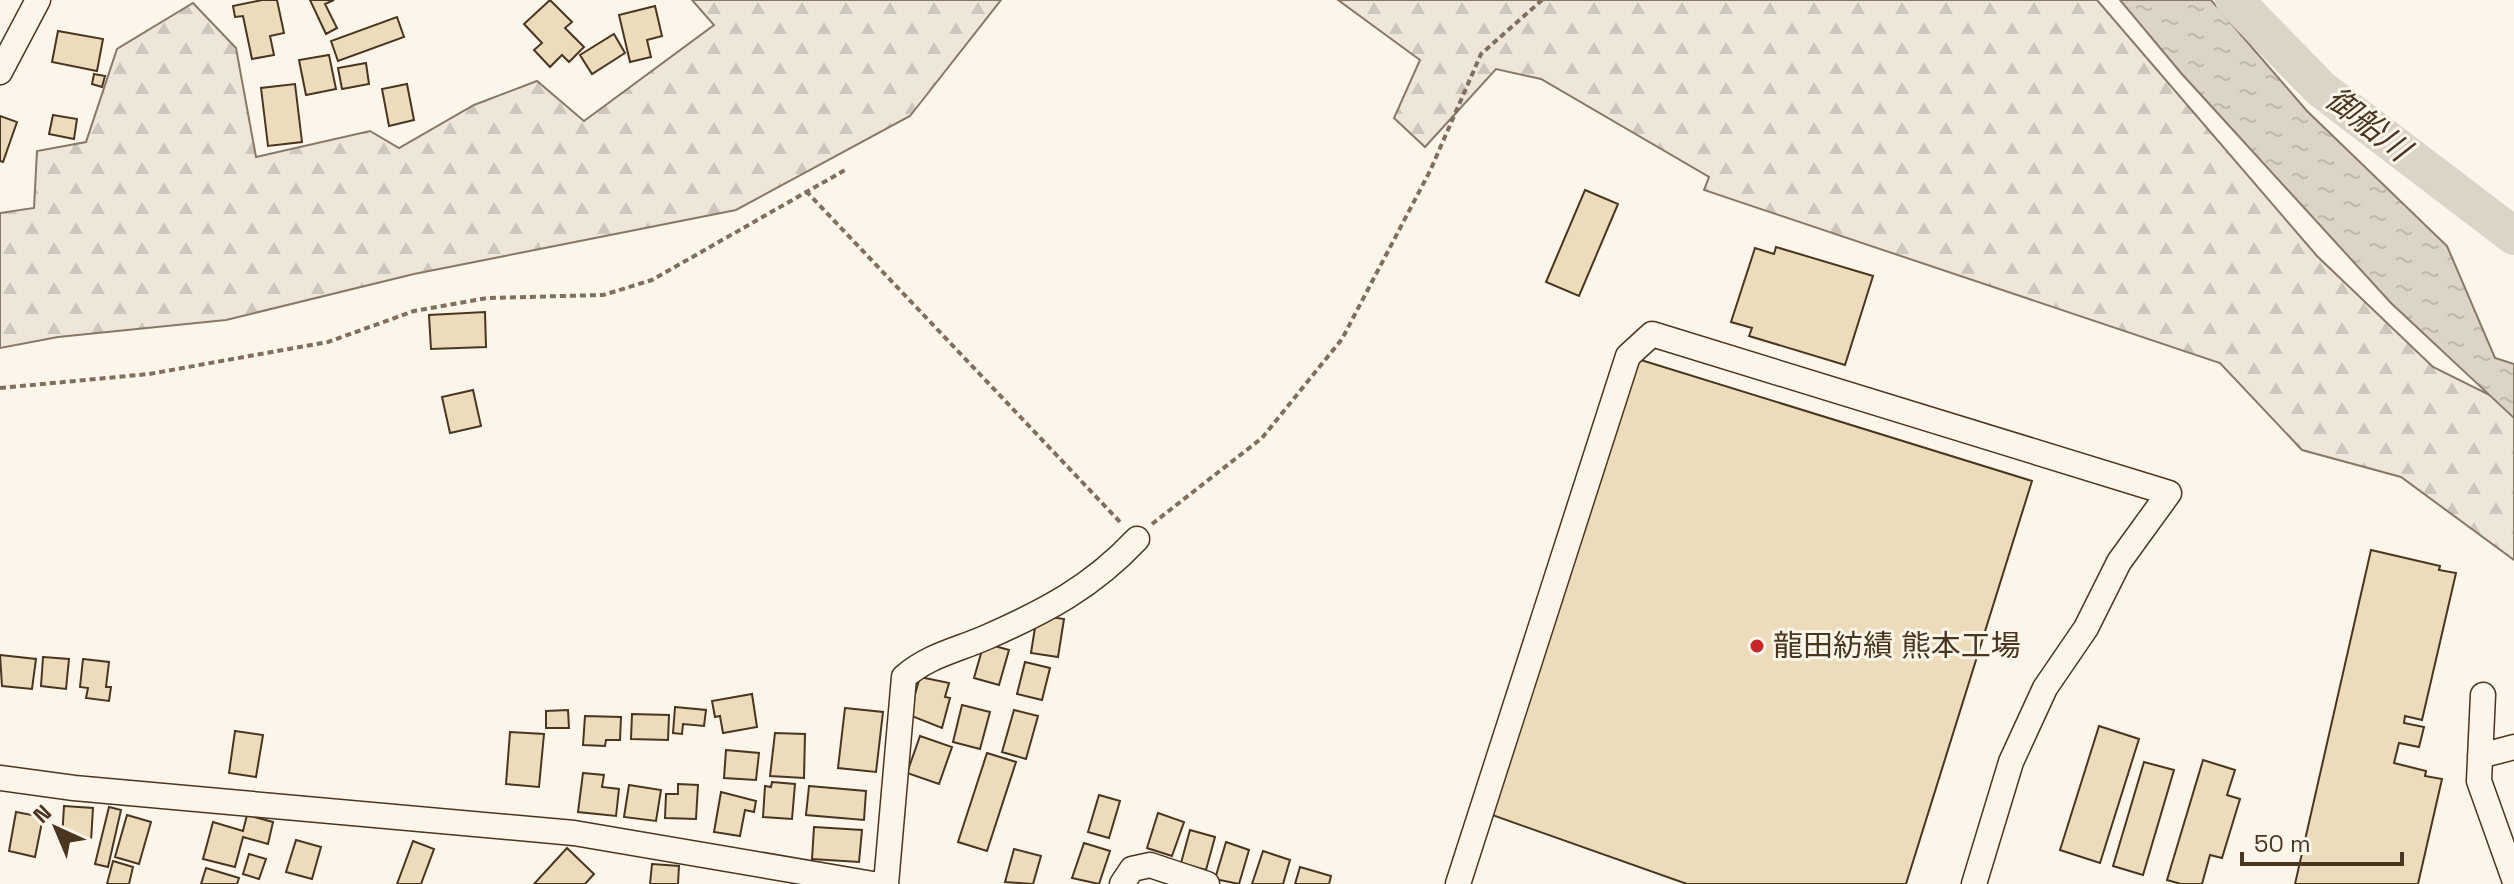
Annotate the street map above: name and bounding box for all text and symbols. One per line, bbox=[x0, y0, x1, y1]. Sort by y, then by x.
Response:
water label: 御船川 bbox=[2318, 79, 2420, 171]
place label: 龍田紡績 熊本工場 bbox=[1773, 626, 2021, 665]
marker: 龍田紡績 熊本工場 bbox=[1748, 637, 1766, 655]
north arrow bbox=[16, 788, 96, 868]
text: N bbox=[27, 798, 57, 829]
scale bar bbox=[2242, 816, 2402, 866]
text: 50 m bbox=[2254, 828, 2311, 859]

